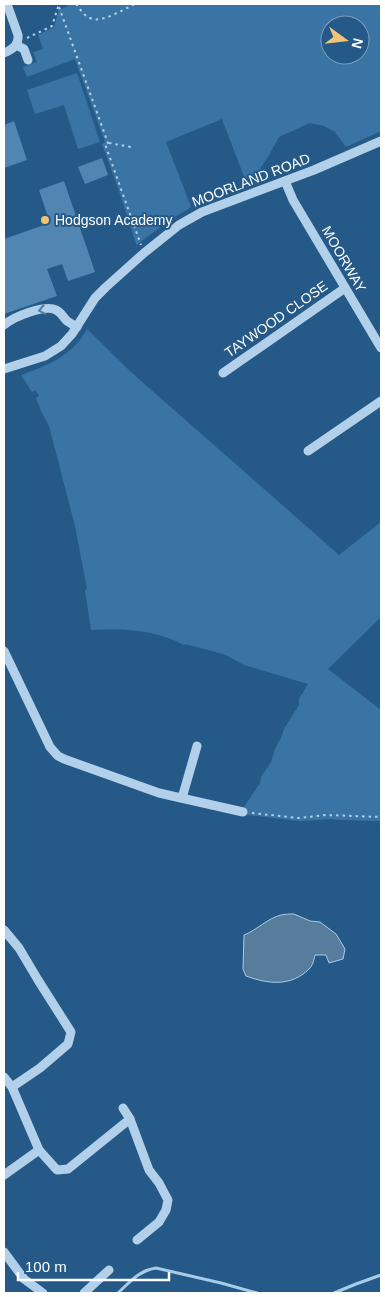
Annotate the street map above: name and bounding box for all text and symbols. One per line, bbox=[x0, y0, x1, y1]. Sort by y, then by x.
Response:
north arrow bbox=[320, 15, 370, 65]
text: N bbox=[349, 36, 367, 50]
street label: MOORLAND ROAD bbox=[190, 150, 312, 210]
place label: Hodgson Academy bbox=[55, 212, 173, 228]
marker: Hodgson Academy bbox=[39, 214, 51, 226]
street label: MOORWAY bbox=[319, 223, 370, 295]
street label: TAYWOOD CLOSE bbox=[222, 278, 330, 360]
one-way arrow bbox=[38, 304, 47, 315]
scale bar bbox=[18, 1250, 169, 1282]
text: 100 m bbox=[25, 1258, 67, 1275]

